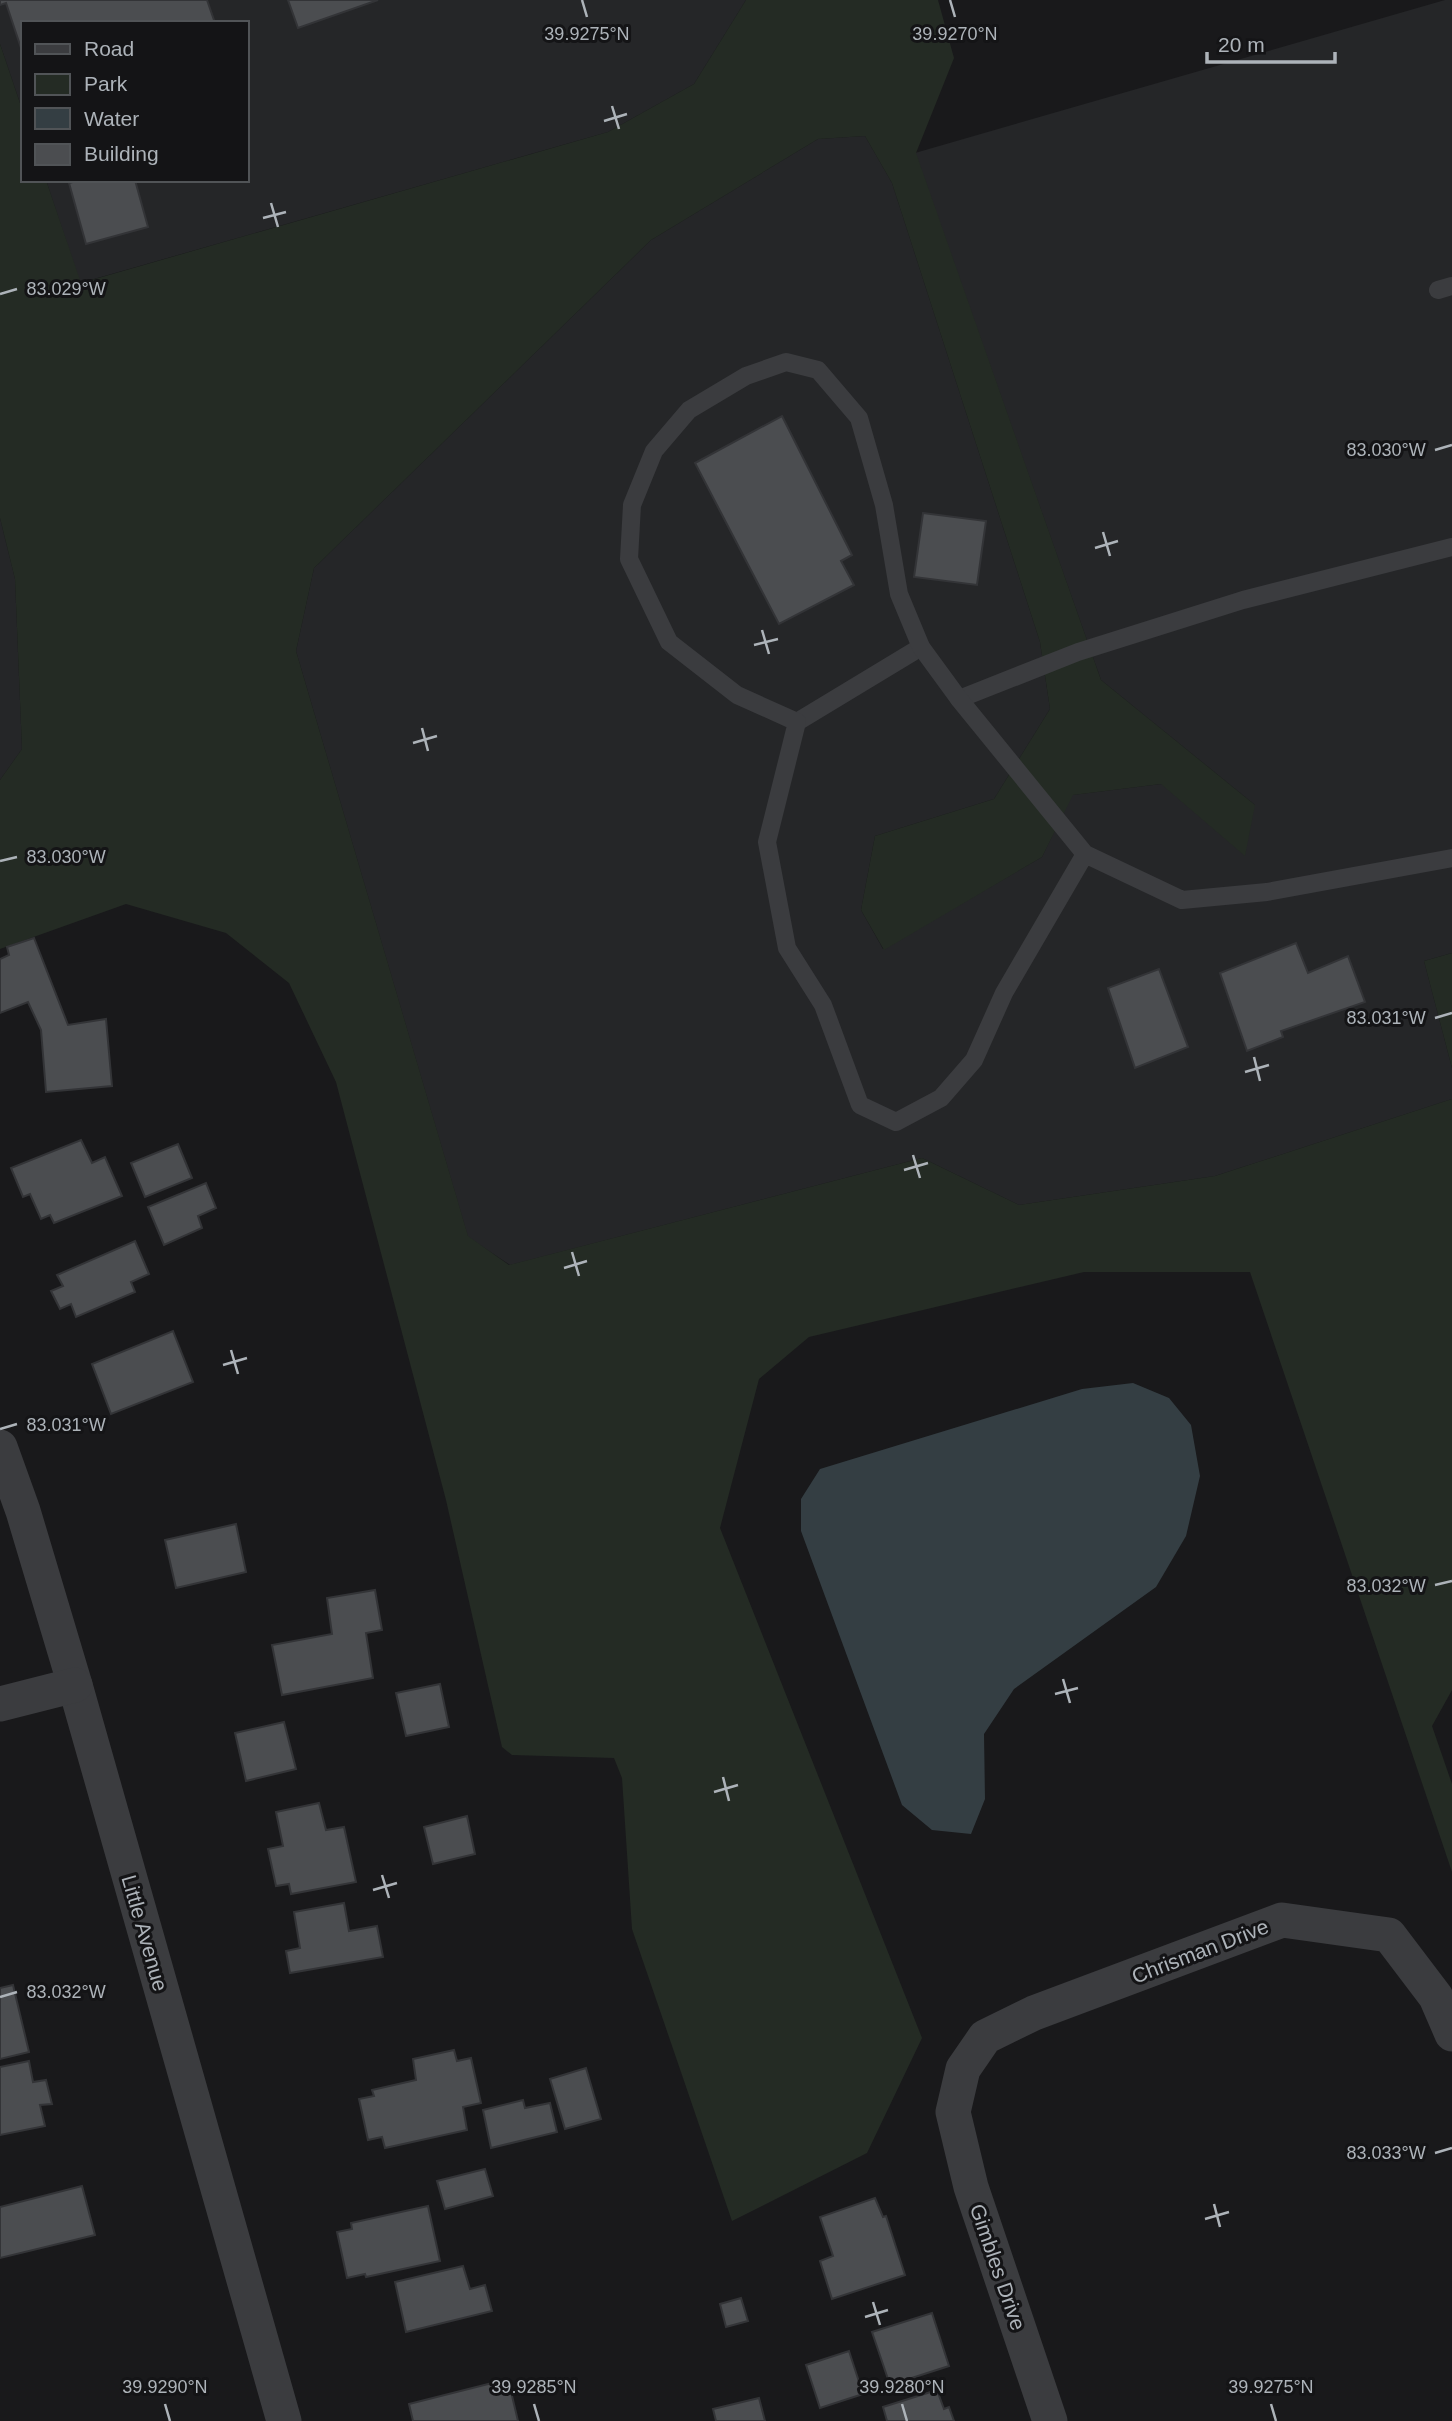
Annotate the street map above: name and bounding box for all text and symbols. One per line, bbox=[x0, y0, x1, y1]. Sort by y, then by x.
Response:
legend bbox=[21, 21, 248, 182]
scale bar bbox=[1207, 21, 1335, 65]
text: 39.9275°N bbox=[544, 24, 630, 44]
text: 39.9270°N bbox=[912, 24, 998, 44]
text: 20 m bbox=[1218, 33, 1265, 56]
text: Road bbox=[84, 37, 134, 60]
text: Park bbox=[84, 72, 128, 95]
text: Water bbox=[84, 107, 139, 130]
text: Building bbox=[84, 142, 159, 165]
text: 83.029°W bbox=[26, 279, 106, 299]
text: 83.030°W bbox=[1346, 440, 1426, 460]
text: 83.030°W bbox=[26, 847, 106, 867]
text: 83.031°W bbox=[1346, 1008, 1426, 1028]
text: 83.031°W bbox=[26, 1415, 106, 1435]
text: 83.032°W bbox=[1346, 1576, 1426, 1596]
street label: Little Avenue bbox=[117, 1872, 173, 1994]
street label: Chrisman Drive bbox=[1128, 1914, 1272, 1988]
text: 83.032°W bbox=[26, 1982, 106, 2002]
text: 83.033°W bbox=[1346, 2143, 1426, 2163]
street label: Gimbles Drive bbox=[966, 2201, 1030, 2333]
text: 39.9290°N bbox=[122, 2377, 208, 2397]
text: 39.9285°N bbox=[491, 2377, 577, 2397]
text: 39.9280°N bbox=[859, 2377, 945, 2397]
text: 39.9275°N bbox=[1228, 2377, 1314, 2397]

